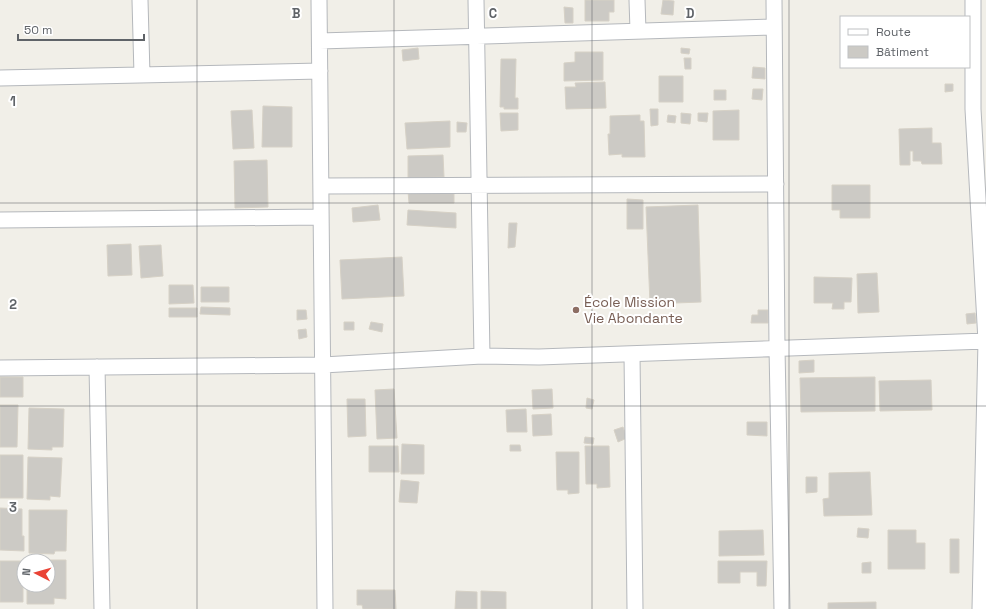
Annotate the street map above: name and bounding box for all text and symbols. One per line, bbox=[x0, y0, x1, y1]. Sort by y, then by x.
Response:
text: B bbox=[292, 5, 301, 22]
text: C bbox=[489, 5, 497, 22]
text: D bbox=[686, 5, 695, 22]
scale bar bbox=[18, 16, 144, 42]
legend bbox=[840, 16, 970, 68]
text: 50 m bbox=[24, 22, 52, 38]
text: Route bbox=[876, 24, 911, 40]
text: Bâtiment bbox=[876, 44, 929, 60]
text: 1 bbox=[10, 93, 16, 110]
place label: École Mission Vie Abondante bbox=[584, 293, 683, 327]
text: 2 bbox=[9, 296, 17, 313]
marker: École Mission Vie Abondante bbox=[571, 305, 581, 315]
text: 3 bbox=[9, 499, 17, 516]
north arrow bbox=[16, 553, 56, 593]
text: N bbox=[19, 568, 33, 576]

